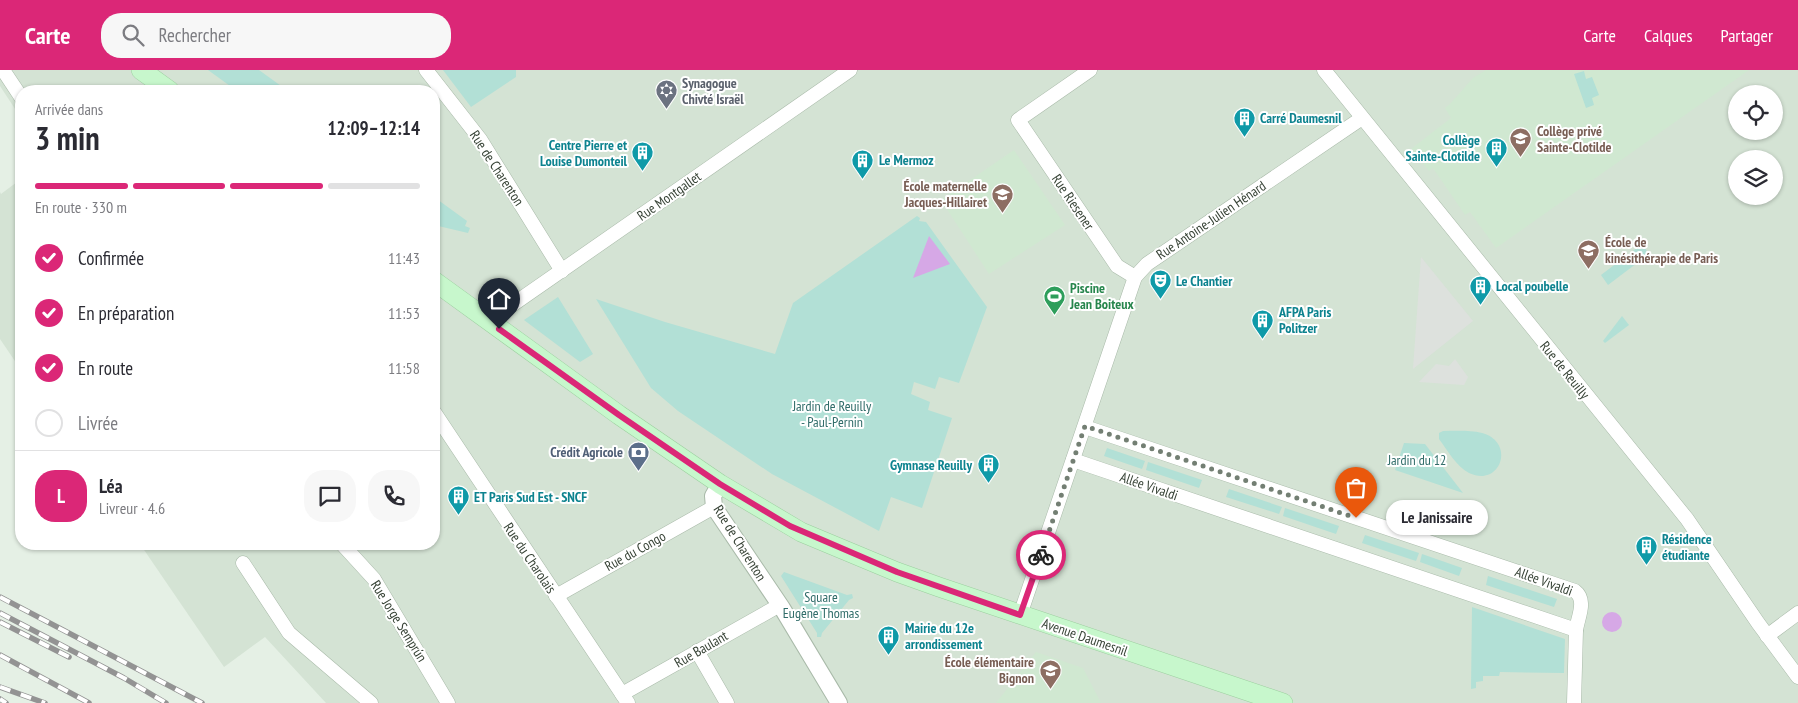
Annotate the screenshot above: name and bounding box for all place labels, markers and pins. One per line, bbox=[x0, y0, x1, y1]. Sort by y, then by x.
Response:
place label: Synagogue Chivté Israël bbox=[682, 74, 744, 108]
synagogue icon: Synagogue Chivté Israël bbox=[654, 79, 678, 110]
building icon: Carré Daumesnil bbox=[1232, 106, 1256, 137]
place label: Carré Daumesnil bbox=[1260, 109, 1342, 127]
place label: Collège privé Sainte-Clotilde bbox=[1537, 122, 1611, 156]
school or university icon: Collège privé Sainte-Clotilde bbox=[1509, 127, 1533, 158]
place label: Collège Sainte-Clotilde bbox=[1406, 131, 1480, 165]
place label: Centre Pierre et Louise Dumonteil bbox=[540, 136, 628, 170]
building icon: Collège Sainte-Clotilde bbox=[1484, 136, 1508, 167]
building icon: Centre Pierre et Louise Dumonteil bbox=[631, 141, 655, 172]
building icon: Le Mermoz bbox=[851, 148, 875, 179]
place label: Le Mermoz bbox=[879, 151, 934, 169]
place label: École maternelle Jacques-Hillairet bbox=[903, 177, 987, 211]
school or university icon: École maternelle Jacques-Hillairet bbox=[991, 182, 1015, 213]
place label: École de kinésithérapie de Paris bbox=[1605, 233, 1718, 267]
school or university icon: École de kinésithérapie de Paris bbox=[1577, 238, 1601, 269]
theatre icon: Le Chantier bbox=[1148, 269, 1172, 300]
place label: Le Chantier bbox=[1176, 272, 1233, 290]
building icon: Local poubelle bbox=[1468, 274, 1492, 305]
place label: Local poubelle bbox=[1496, 277, 1568, 295]
pin bbox=[478, 278, 520, 329]
place label: Piscine Jean Boiteux bbox=[1069, 279, 1135, 313]
sports icon: Piscine Jean Boiteux bbox=[1042, 284, 1066, 315]
place label: AFPA Paris Politzer bbox=[1278, 303, 1331, 337]
building icon: AFPA Paris Politzer bbox=[1251, 308, 1275, 339]
bank icon: Crédit Agricole bbox=[627, 440, 651, 471]
place label: Crédit Agricole bbox=[550, 443, 623, 461]
building icon: Gymnase Reuilly bbox=[976, 453, 1000, 484]
place label: Gymnase Reuilly bbox=[890, 456, 972, 474]
pin bbox=[1335, 467, 1377, 518]
building icon: ET Paris Sud Est - SNCF bbox=[446, 485, 470, 516]
place label: ET Paris Sud Est - SNCF bbox=[474, 488, 587, 506]
callout: Le Janissaire bbox=[1386, 500, 1488, 536]
place label: Résidence étudiante bbox=[1662, 530, 1712, 564]
building icon: Résidence étudiante bbox=[1634, 535, 1658, 566]
place label: Mairie du 12e arrondissement bbox=[905, 619, 982, 653]
building icon: Mairie du 12e arrondissement bbox=[877, 624, 901, 655]
place label: École élémentaire Bignon bbox=[945, 653, 1034, 687]
school or university icon: École élémentaire Bignon bbox=[1038, 658, 1062, 689]

